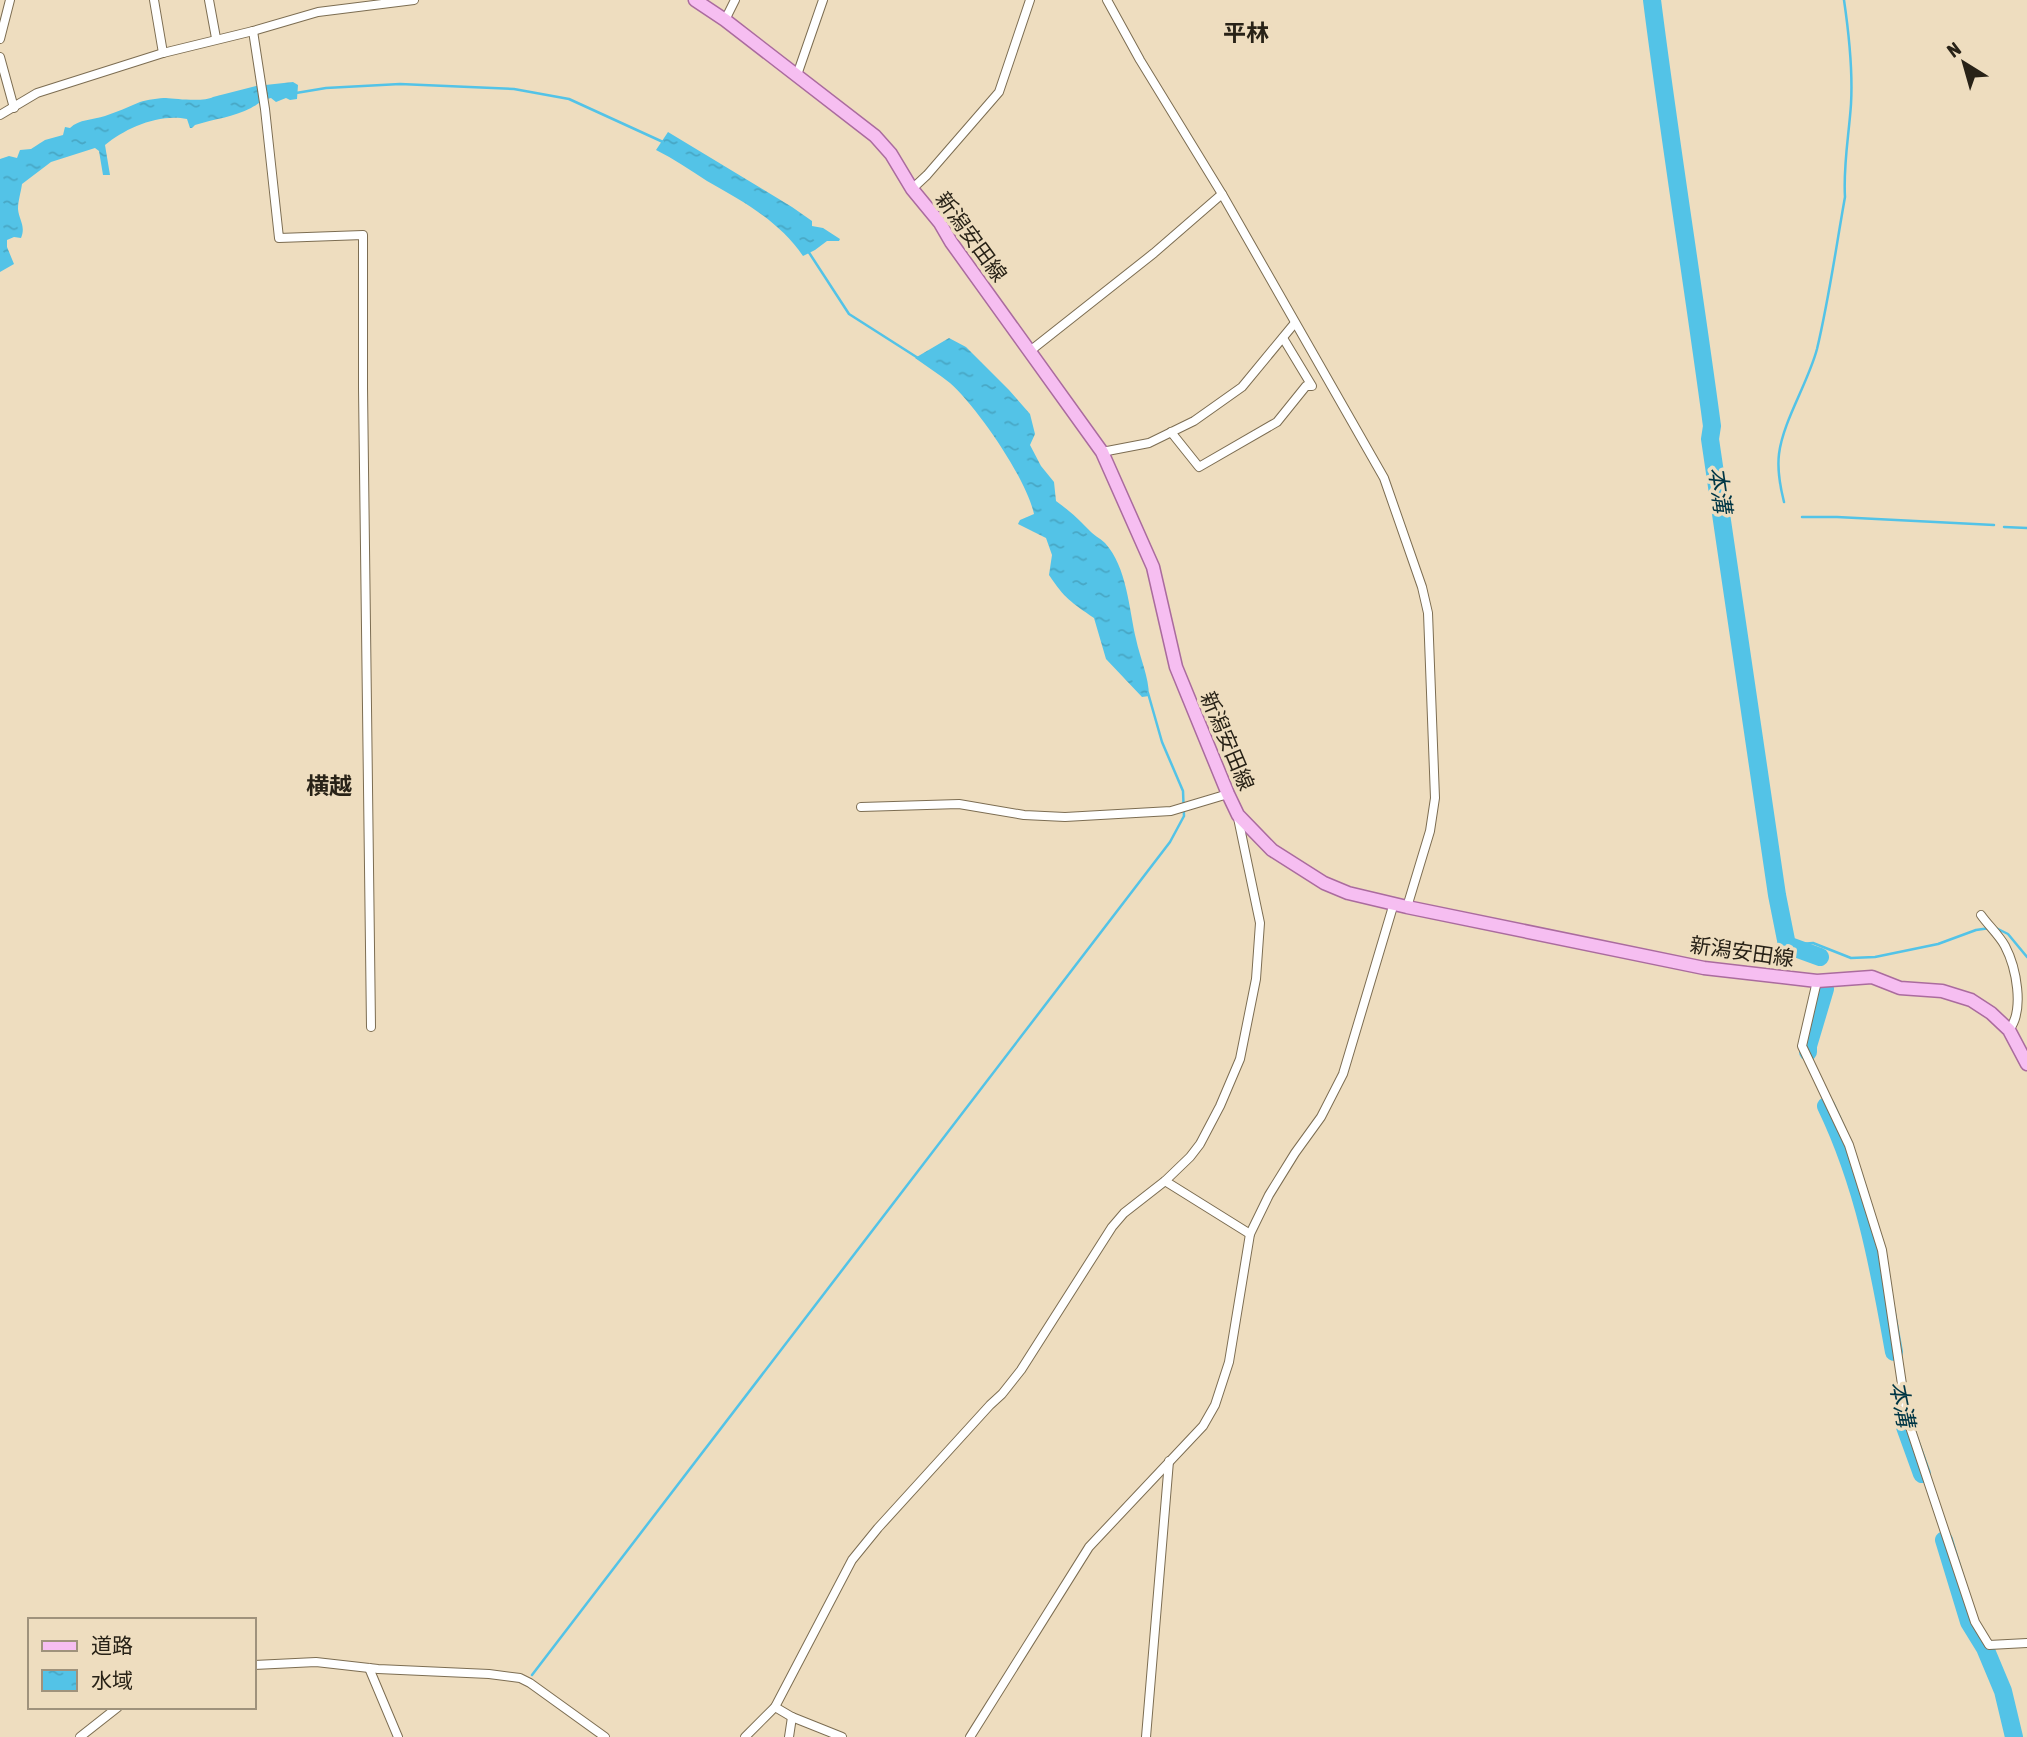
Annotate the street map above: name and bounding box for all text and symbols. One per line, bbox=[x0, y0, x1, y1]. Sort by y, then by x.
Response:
district label: 平林 bbox=[1223, 20, 1269, 46]
north arrow bbox=[1929, 28, 1999, 98]
text: N bbox=[1943, 37, 1965, 62]
street label: 新潟安田線 bbox=[931, 187, 1012, 286]
water label: 本溝 bbox=[1704, 465, 1736, 518]
street label: 新潟安田線 bbox=[1196, 688, 1259, 794]
district label: 横越 bbox=[306, 773, 352, 799]
street label: 新潟安田線 bbox=[1688, 932, 1796, 970]
water label: 本溝 bbox=[1885, 1379, 1920, 1432]
legend bbox=[28, 1618, 256, 1709]
text: 道路 bbox=[91, 1633, 133, 1657]
text: 水域 bbox=[91, 1668, 133, 1692]

